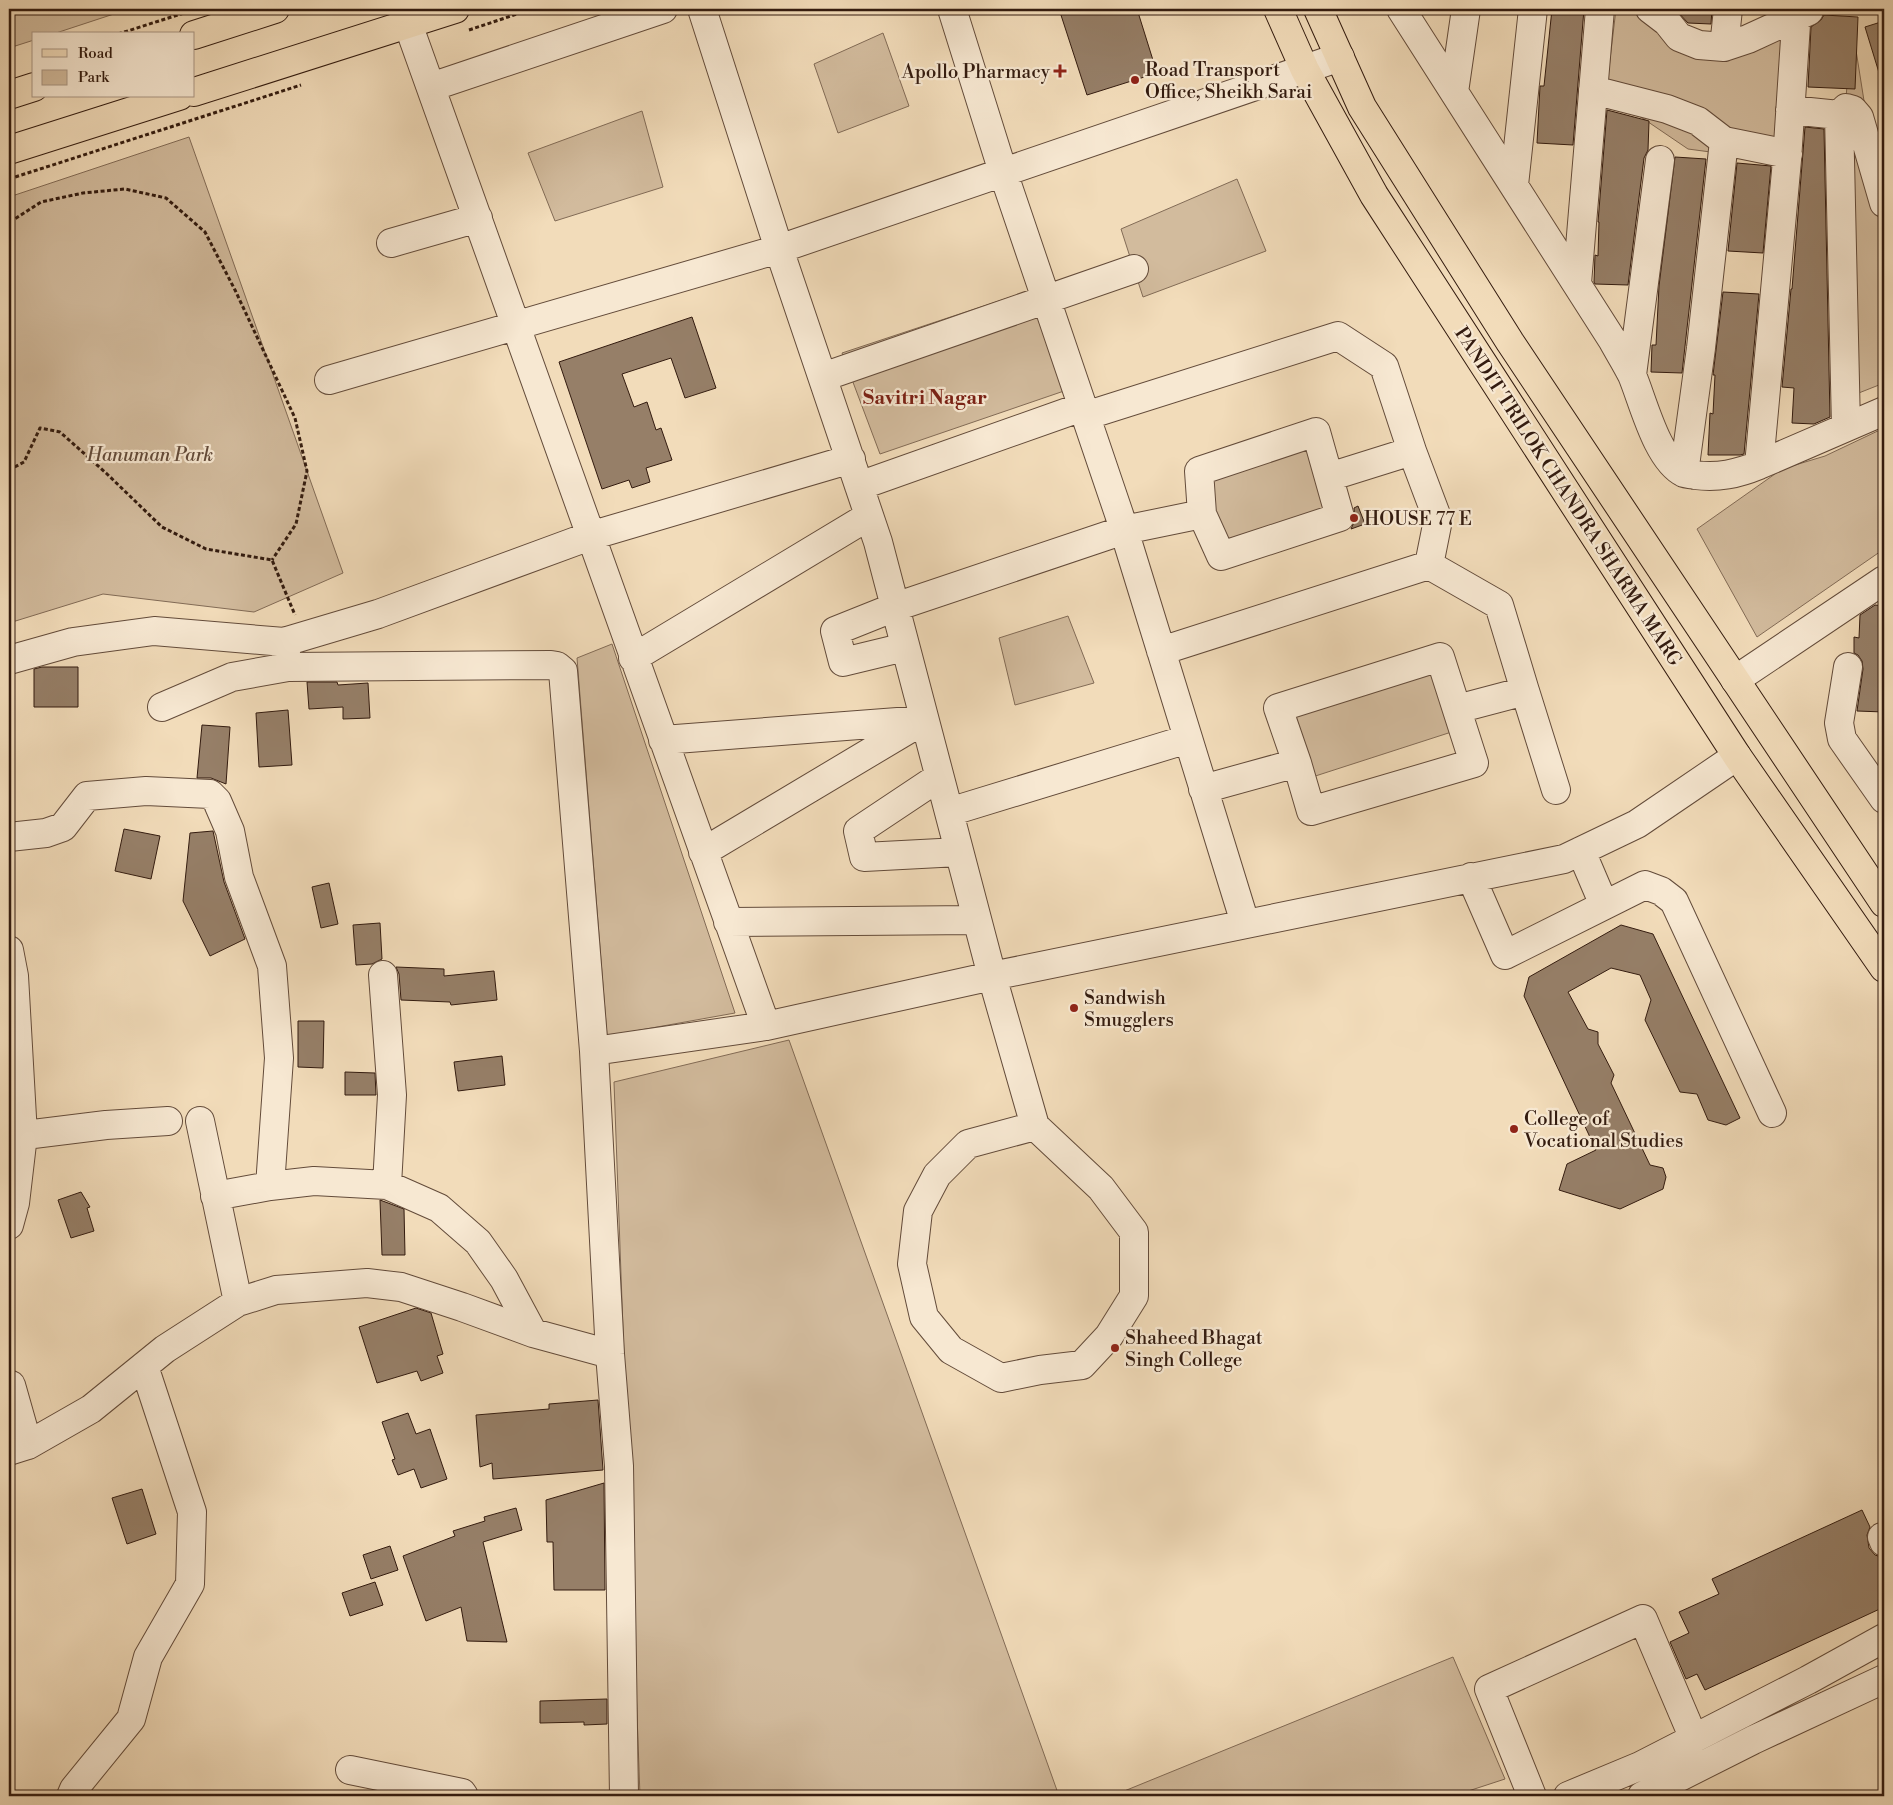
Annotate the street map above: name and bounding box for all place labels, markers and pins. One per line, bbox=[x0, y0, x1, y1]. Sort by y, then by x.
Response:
place label: Road Transport Office, Sheikh Sarai bbox=[1145, 58, 1312, 104]
place label: Apollo Pharmacy bbox=[901, 60, 1051, 84]
marker: Apollo Pharmacy bbox=[1054, 65, 1066, 77]
marker: Road Transport Office, Sheikh Sarai bbox=[1129, 74, 1141, 86]
place label: HOUSE 77 E bbox=[1364, 507, 1472, 531]
marker: HOUSE 77 E bbox=[1348, 512, 1360, 524]
place label: Sandwish Smugglers bbox=[1084, 986, 1174, 1032]
marker: Sandwish Smugglers bbox=[1068, 1002, 1080, 1014]
place label: College of Vocational Studies bbox=[1523, 1107, 1683, 1153]
marker: College of Vocational Studies bbox=[1508, 1123, 1520, 1135]
place label: Shaheed Bhagat Singh College bbox=[1125, 1326, 1263, 1372]
marker: Shaheed Bhagat Singh College bbox=[1109, 1342, 1121, 1354]

